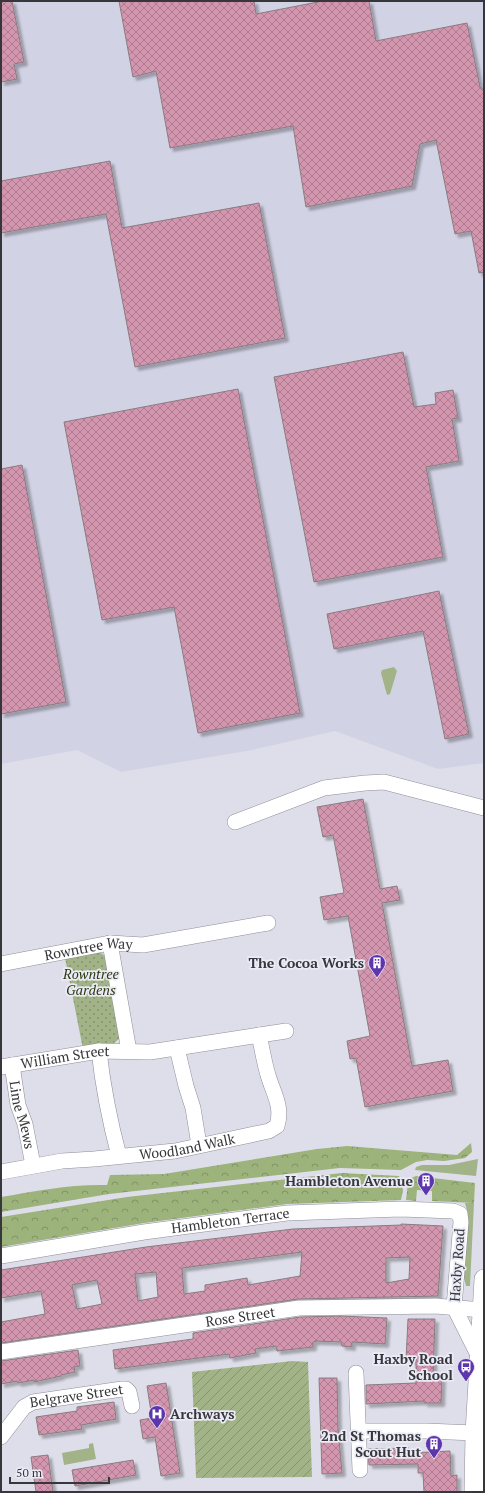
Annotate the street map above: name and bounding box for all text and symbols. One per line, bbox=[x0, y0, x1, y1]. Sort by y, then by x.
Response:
street label: Rowntree Way bbox=[43, 933, 134, 964]
place label: The Cocoa Works bbox=[249, 953, 364, 972]
building icon: The Cocoa Works bbox=[367, 953, 387, 978]
park label: Rowntree Gardens bbox=[62, 964, 120, 999]
street label: William Street bbox=[19, 1041, 111, 1073]
street label: Lime Mews bbox=[5, 1079, 40, 1151]
street label: Woodland Walk bbox=[138, 1128, 237, 1163]
place label: Hambleton Avenue bbox=[285, 1171, 413, 1190]
building icon: Hambleton Avenue bbox=[416, 1171, 436, 1196]
street label: Hambleton Terrace bbox=[170, 1203, 290, 1237]
street label: Haxby Road bbox=[444, 1227, 469, 1302]
street label: Rose Street bbox=[204, 1302, 277, 1331]
place label: Haxby Road School bbox=[373, 1349, 454, 1384]
bus stop icon: Haxby Road School bbox=[456, 1357, 476, 1382]
street label: Belgrave Street bbox=[28, 1379, 125, 1411]
hospital icon: Archways bbox=[147, 1404, 167, 1429]
place label: Archways bbox=[170, 1404, 234, 1423]
place label: 2nd St Thomas Scout Hut bbox=[321, 1426, 421, 1461]
building icon: 2nd St Thomas Scout Hut bbox=[424, 1434, 444, 1459]
scale bar bbox=[10, 1459, 109, 1485]
text: 50 m bbox=[16, 1465, 43, 1480]

